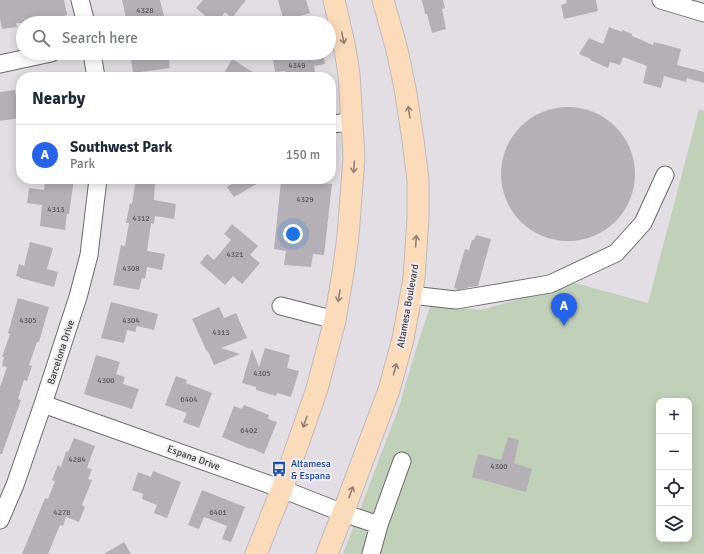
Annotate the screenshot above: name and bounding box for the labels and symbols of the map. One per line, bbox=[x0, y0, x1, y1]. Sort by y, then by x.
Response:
house number: 4328 bbox=[136, 5, 154, 15]
one-way arrow bbox=[340, 31, 348, 44]
house number: 4349 bbox=[288, 60, 306, 70]
one-way arrow bbox=[405, 106, 413, 119]
one-way arrow bbox=[350, 160, 357, 173]
house number: 4329 bbox=[296, 194, 314, 204]
house number: 4313 bbox=[47, 204, 65, 214]
house number: 4312 bbox=[132, 213, 150, 223]
your location bbox=[283, 224, 303, 244]
one-way arrow bbox=[413, 235, 420, 248]
house number: 4321 bbox=[226, 249, 244, 259]
house number: 4308 bbox=[122, 263, 140, 273]
street label: Altamesa Boulevard bbox=[395, 263, 421, 349]
one-way arrow bbox=[335, 290, 343, 303]
pin: A bbox=[551, 293, 577, 326]
house number: 4305 bbox=[19, 315, 37, 325]
house number: 4304 bbox=[122, 315, 140, 325]
street label: Barcelona Drive bbox=[45, 318, 77, 386]
house number: 4313 bbox=[212, 327, 230, 337]
one-way arrow bbox=[392, 363, 399, 376]
house number: 4305 bbox=[253, 368, 271, 378]
house number: 4300 bbox=[97, 375, 115, 385]
house number: 6404 bbox=[180, 394, 198, 404]
one-way arrow bbox=[301, 415, 309, 427]
house number: 6402 bbox=[240, 425, 258, 435]
street label: Espana Drive bbox=[166, 443, 222, 473]
house number: 4284 bbox=[68, 454, 86, 464]
place label: Altamesa & Espana bbox=[291, 458, 331, 482]
bus stop icon: Altamesa & Espana bbox=[270, 460, 288, 478]
house number: 4300 bbox=[490, 461, 508, 471]
one-way arrow bbox=[348, 485, 355, 498]
house number: 4278 bbox=[53, 507, 71, 517]
house number: 6401 bbox=[209, 507, 227, 517]

